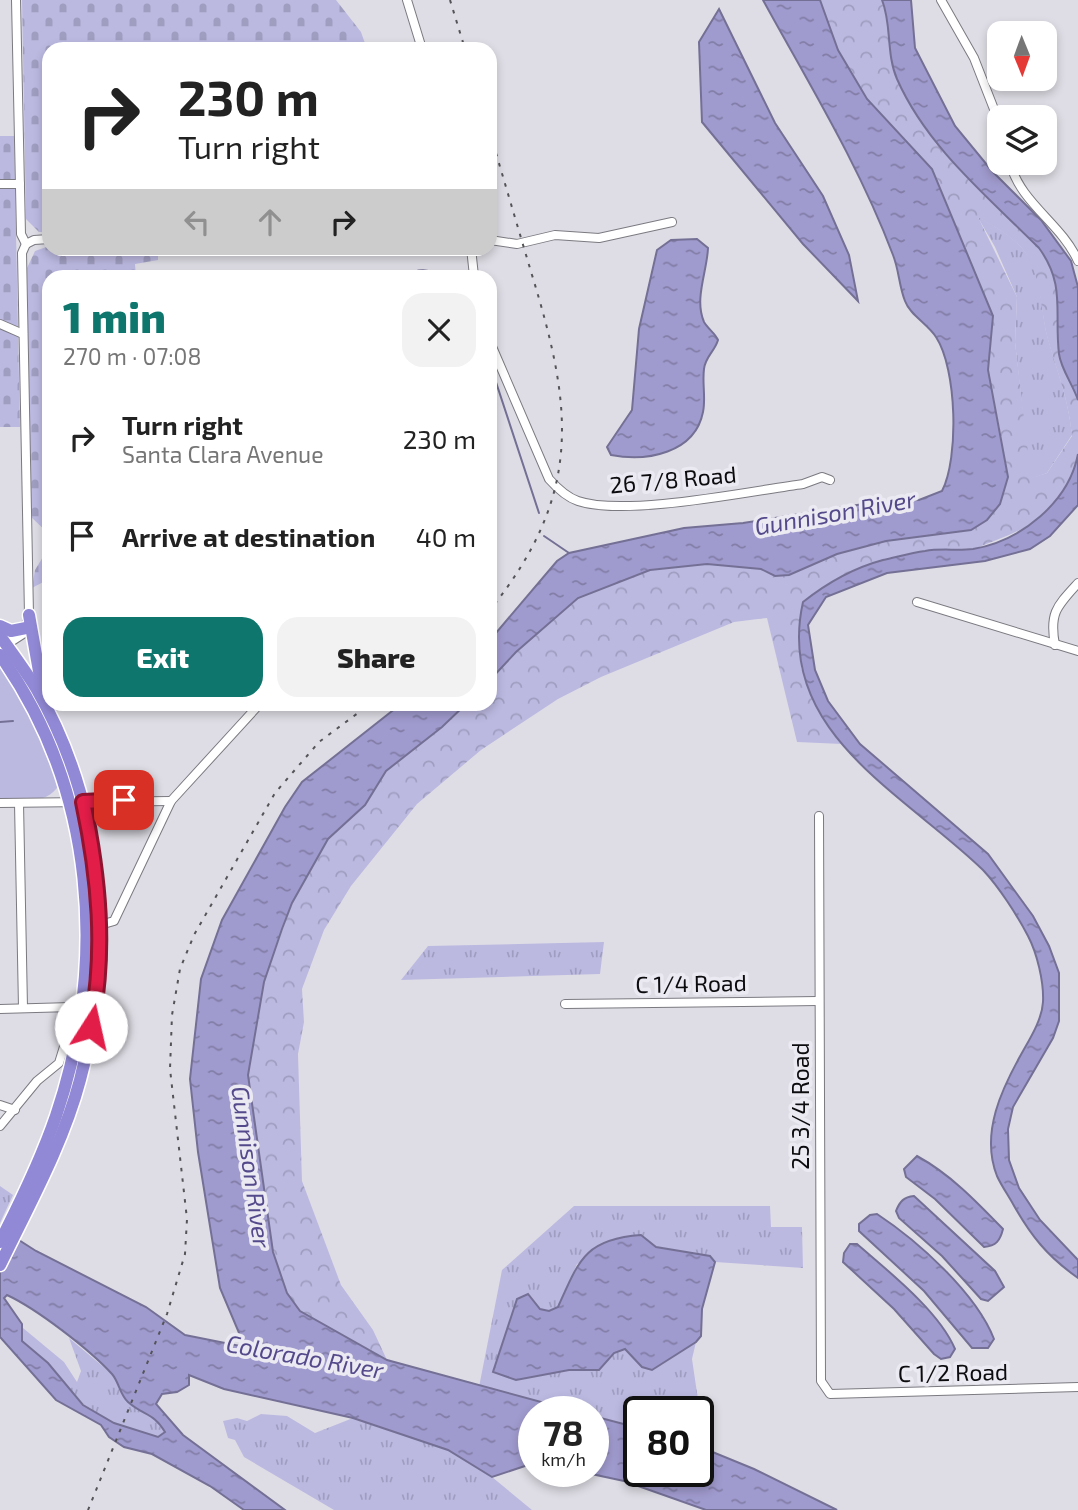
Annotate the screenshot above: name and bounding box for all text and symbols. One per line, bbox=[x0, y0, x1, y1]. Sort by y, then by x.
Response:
north arrow bbox=[987, 21, 1057, 91]
map controls bbox=[987, 21, 1057, 175]
text: 230 m bbox=[178, 67, 319, 126]
icon: right bbox=[63, 70, 154, 161]
button: layers bbox=[987, 105, 1057, 175]
text: Turn right bbox=[178, 127, 320, 165]
icon: left bbox=[178, 203, 216, 241]
icon: ahead bbox=[251, 203, 289, 241]
icon: right bbox=[324, 203, 362, 241]
text: 1 min bbox=[63, 291, 166, 341]
button: close bbox=[402, 293, 476, 367]
text: 270 m · 07:08 bbox=[63, 342, 201, 370]
text: Turn right bbox=[122, 409, 243, 440]
icon: right bbox=[63, 419, 101, 457]
text: 230 m bbox=[403, 423, 476, 454]
text: Santa Clara Avenue bbox=[122, 440, 323, 468]
street label: 26 7/8 Road bbox=[609, 460, 737, 498]
water label: Gunnison River bbox=[752, 483, 918, 540]
icon: arrive bbox=[63, 517, 101, 555]
text: Arrive at destination bbox=[122, 521, 375, 552]
text: 40 m bbox=[416, 521, 476, 552]
button: Exit bbox=[63, 617, 263, 697]
button: Share bbox=[277, 617, 476, 697]
pin bbox=[94, 770, 154, 830]
icon: arrive bbox=[105, 781, 143, 819]
street label: C 1/4 Road bbox=[635, 968, 747, 998]
position arrow bbox=[54, 990, 128, 1064]
street label: 25 3/4 Road bbox=[786, 1042, 814, 1170]
water label: Gunnison River bbox=[226, 1084, 278, 1250]
water label: Colorado River bbox=[224, 1328, 386, 1384]
street label: C 1/2 Road bbox=[898, 1357, 1008, 1387]
speed limit sign: 80 bbox=[623, 1396, 714, 1487]
text: 78 bbox=[543, 1411, 584, 1453]
text: km/h bbox=[541, 1448, 586, 1470]

